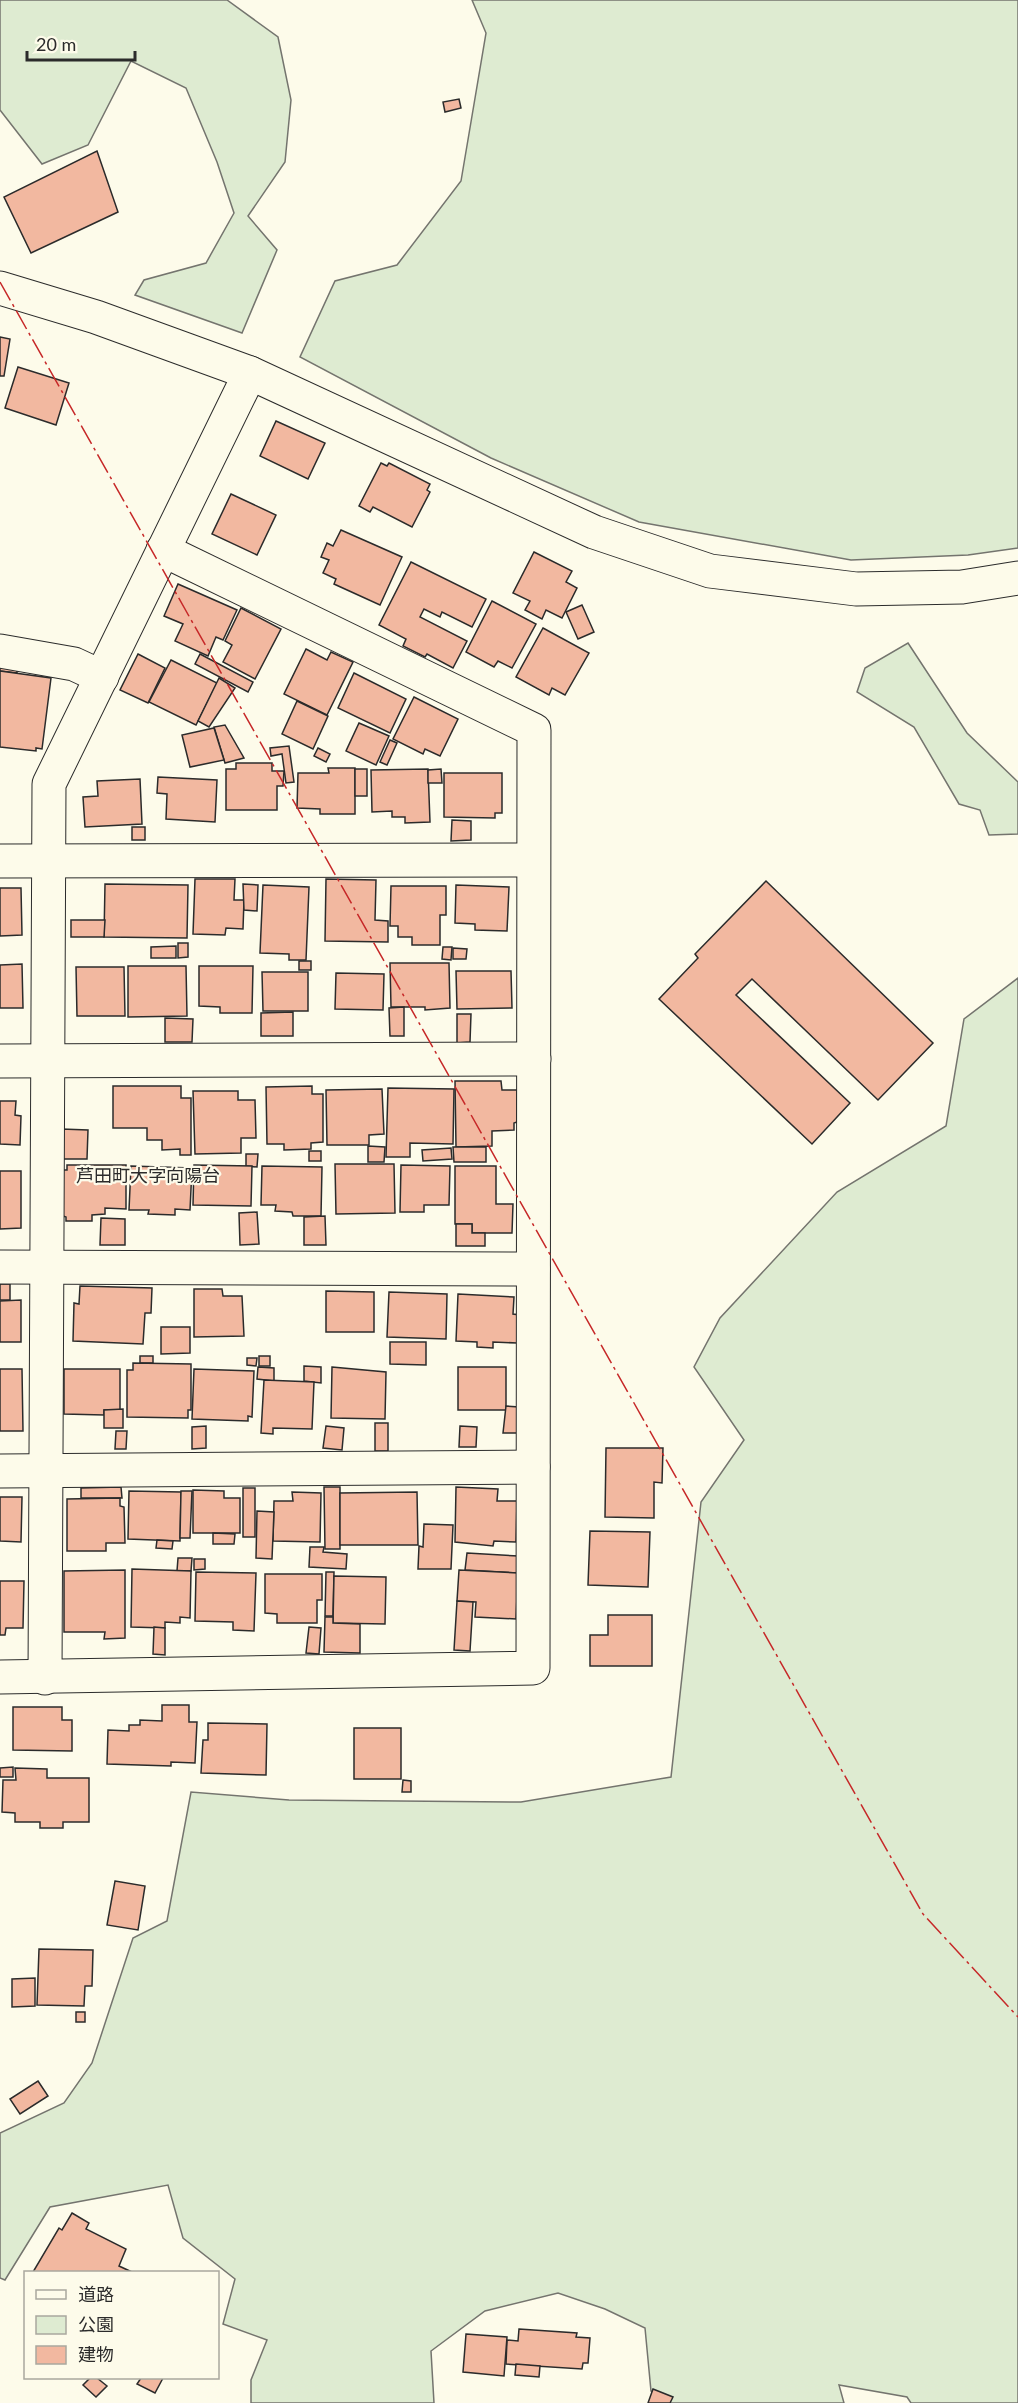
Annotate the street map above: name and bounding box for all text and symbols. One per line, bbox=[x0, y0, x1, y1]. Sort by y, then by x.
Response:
scale bar bbox=[27, 24, 135, 62]
text: 20 m bbox=[36, 33, 76, 55]
district label: 芦田町大字向陽台 bbox=[76, 1164, 220, 1186]
legend bbox=[24, 2271, 219, 2379]
text: 道路 bbox=[78, 2283, 114, 2305]
text: 公園 bbox=[78, 2313, 114, 2335]
text: 建物 bbox=[78, 2343, 114, 2365]

